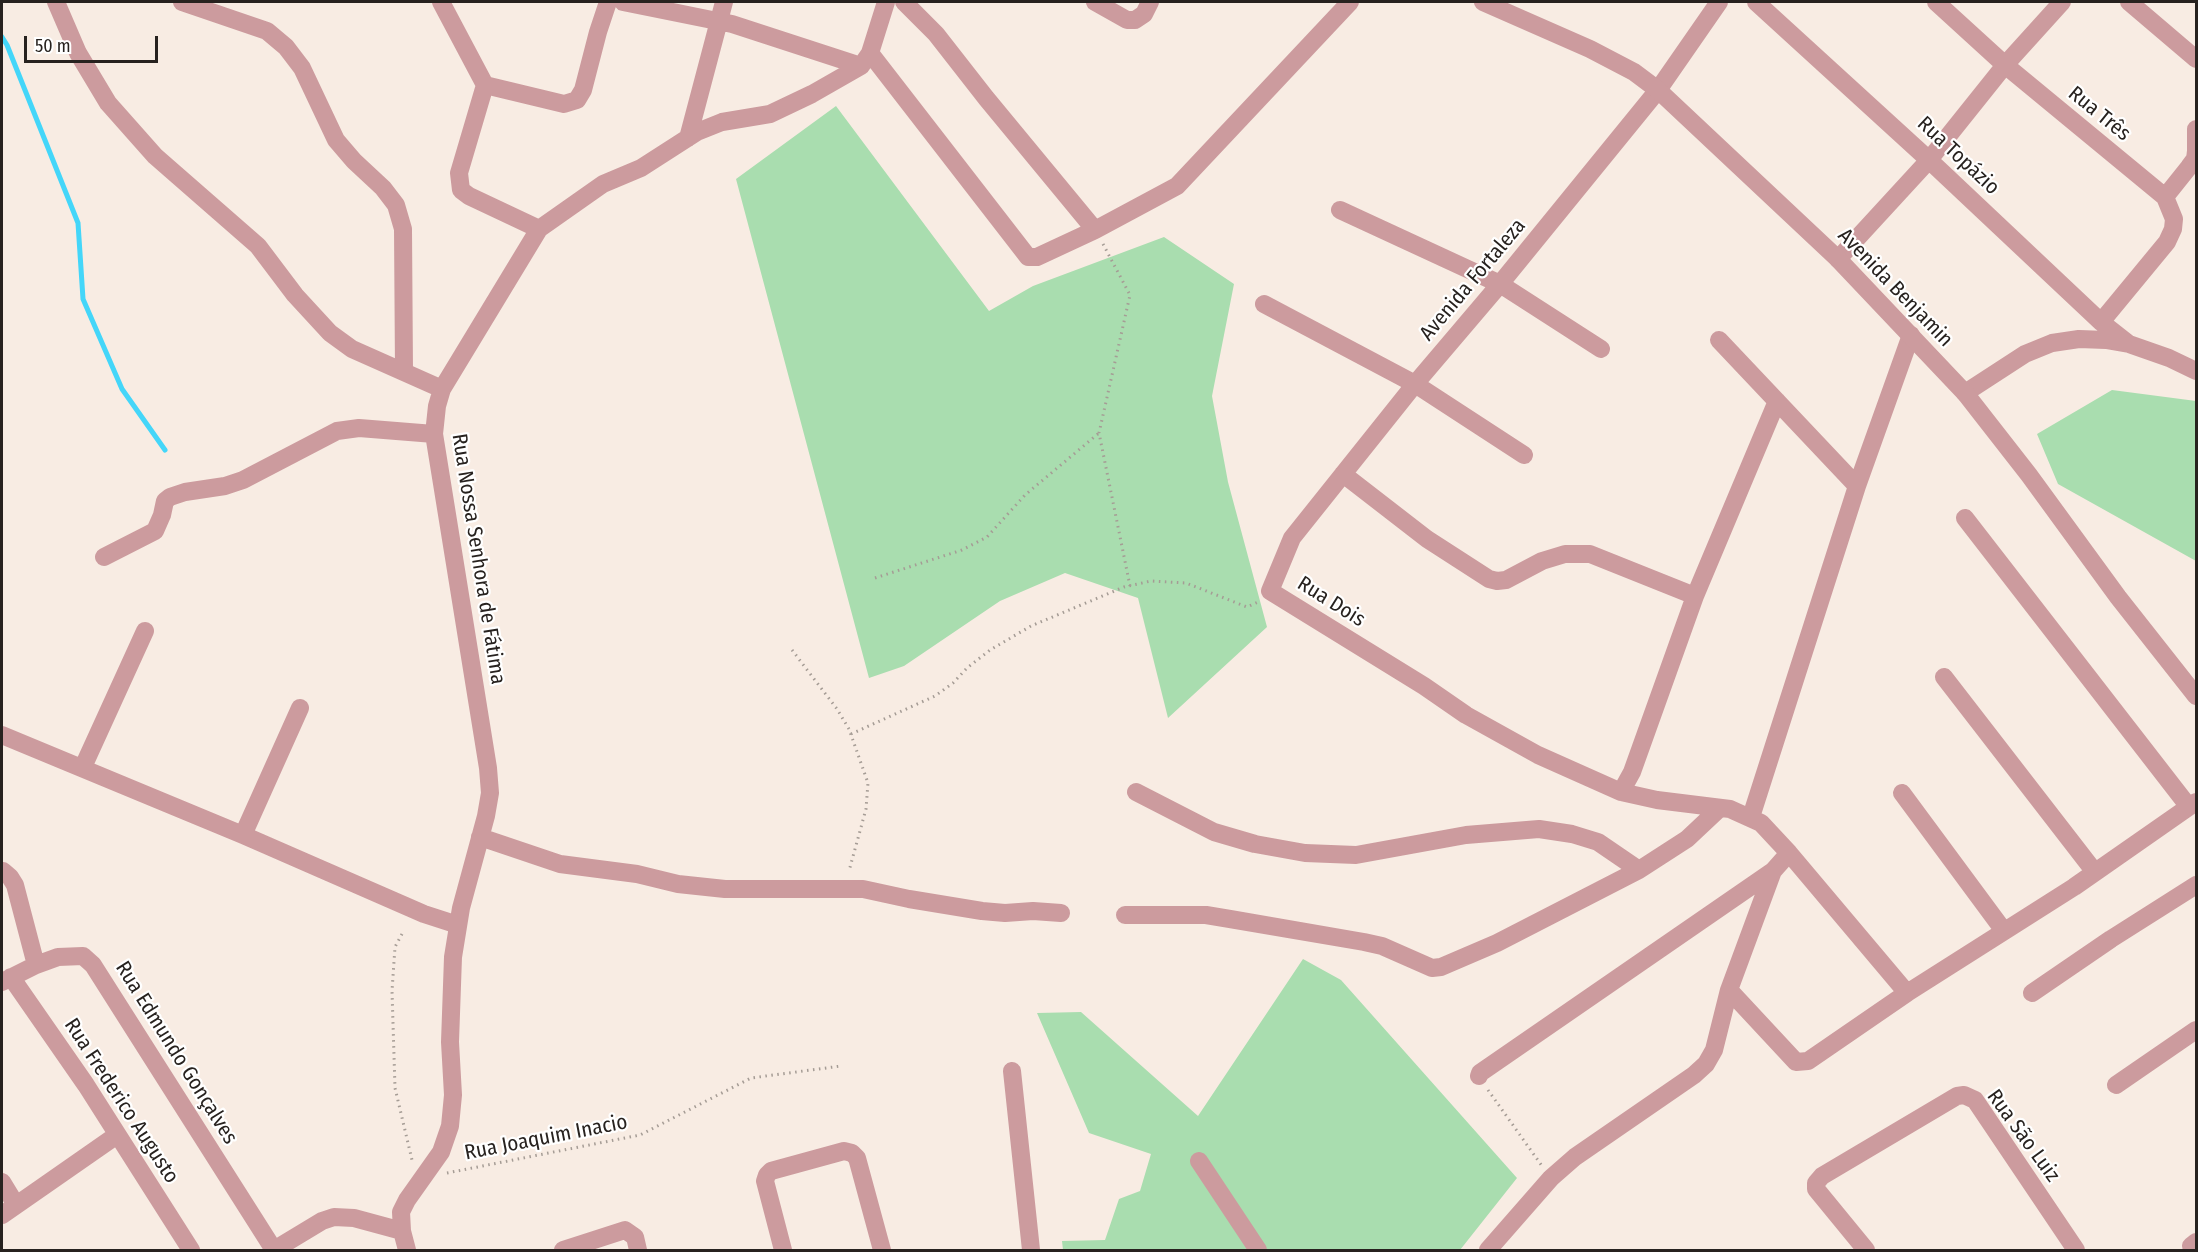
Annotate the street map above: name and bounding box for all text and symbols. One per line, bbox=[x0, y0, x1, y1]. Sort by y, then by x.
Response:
scale bar bbox=[27, 24, 160, 62]
text: 50 m bbox=[35, 35, 71, 57]
street label: Rua Três bbox=[2063, 81, 2135, 147]
street label: Rua Topázio bbox=[1912, 112, 2004, 200]
street label: Avenida Fortaleza bbox=[1415, 214, 1531, 346]
street label: Avenida Benjamin bbox=[1832, 224, 1958, 352]
street label: Rua Nossa Senhora de Fátima bbox=[446, 432, 510, 686]
street label: Rua Dois bbox=[1292, 571, 1370, 633]
street label: Rua Edmundo Gonçalves bbox=[109, 957, 243, 1149]
street label: Rua Frederico Augusto bbox=[58, 1014, 184, 1188]
street label: Rua São Luiz bbox=[1981, 1085, 2065, 1187]
street label: Rua Joaquim Inacio bbox=[462, 1110, 630, 1166]

